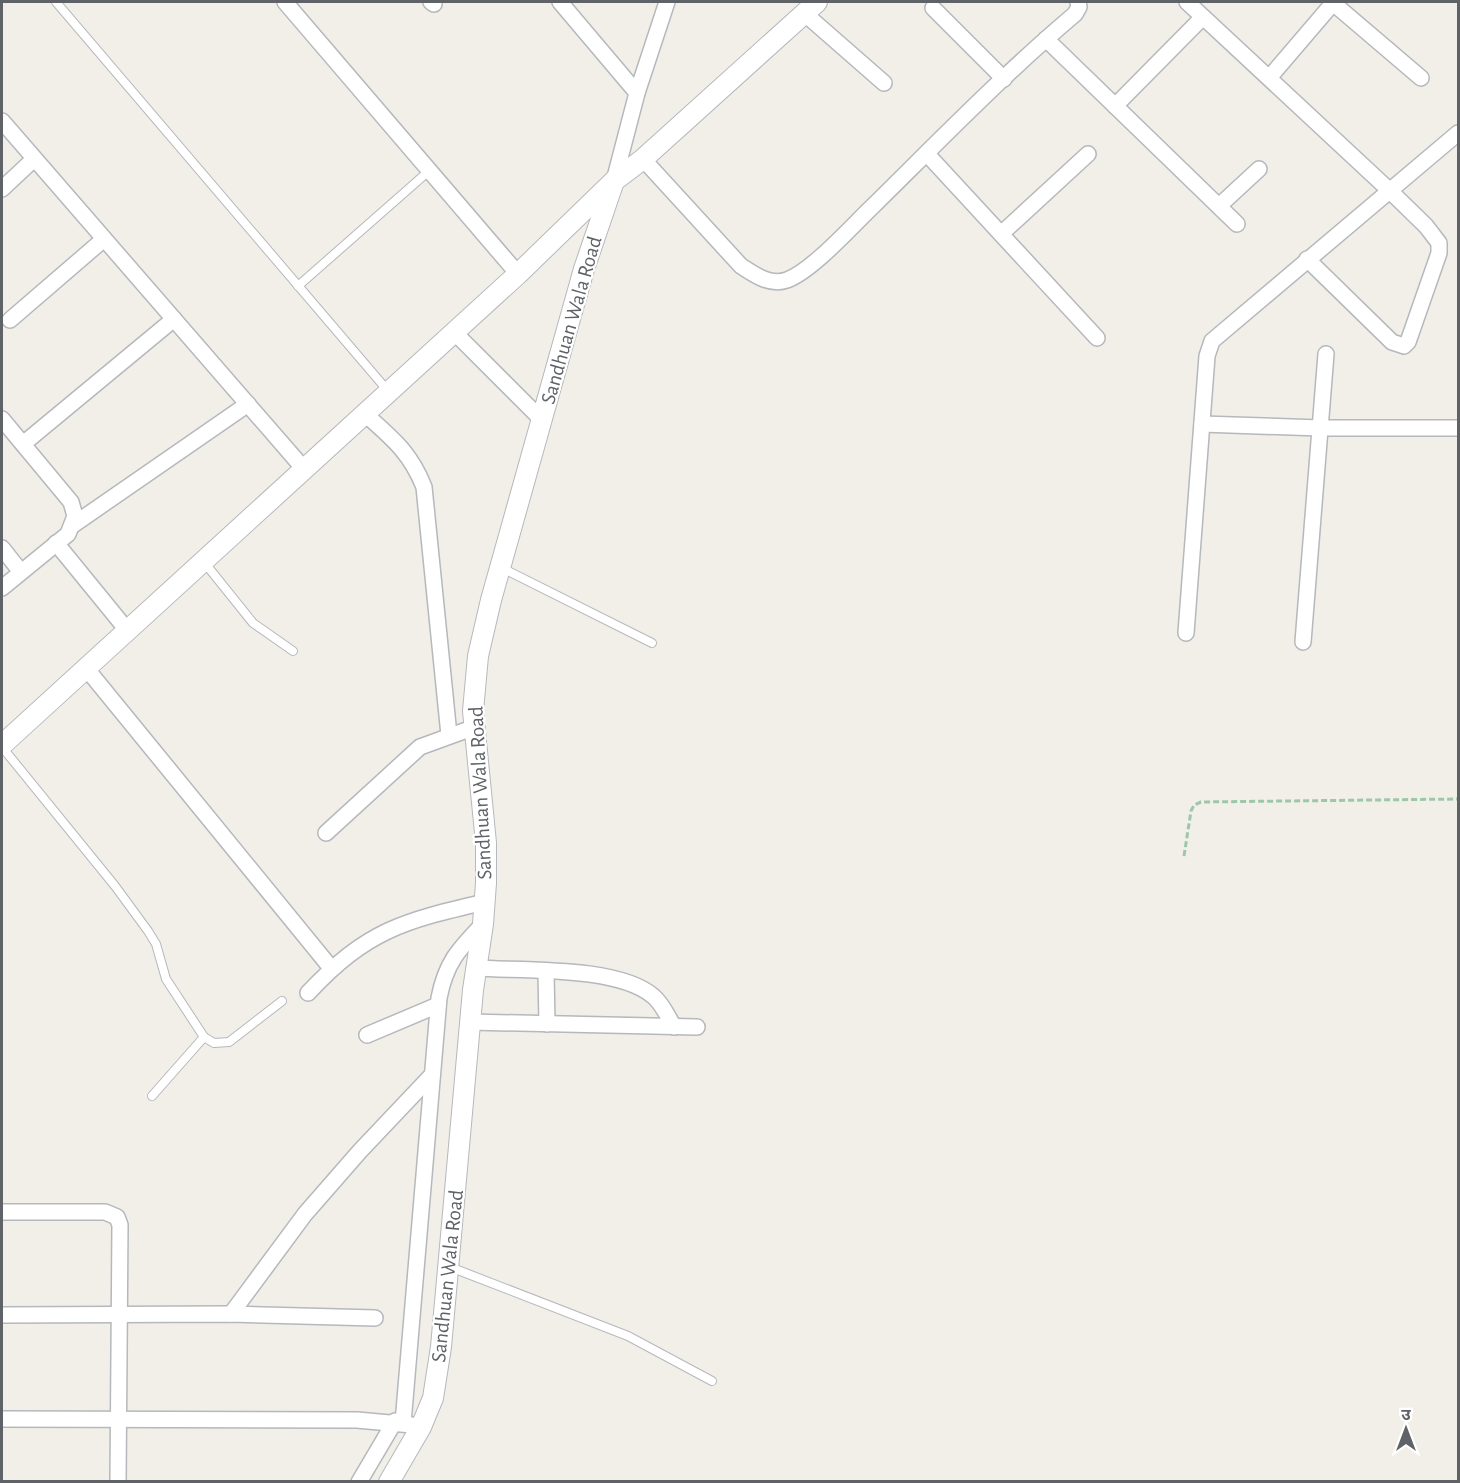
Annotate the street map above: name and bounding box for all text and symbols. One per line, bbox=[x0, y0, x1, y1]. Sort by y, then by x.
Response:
street label: Sandhuan Wala Road bbox=[537, 234, 606, 406]
street label: Sandhuan Wala Road bbox=[465, 706, 496, 880]
street label: Sandhuan Wala Road bbox=[428, 1189, 467, 1363]
north arrow bbox=[1376, 1399, 1436, 1459]
text: उ bbox=[1401, 1407, 1411, 1423]

